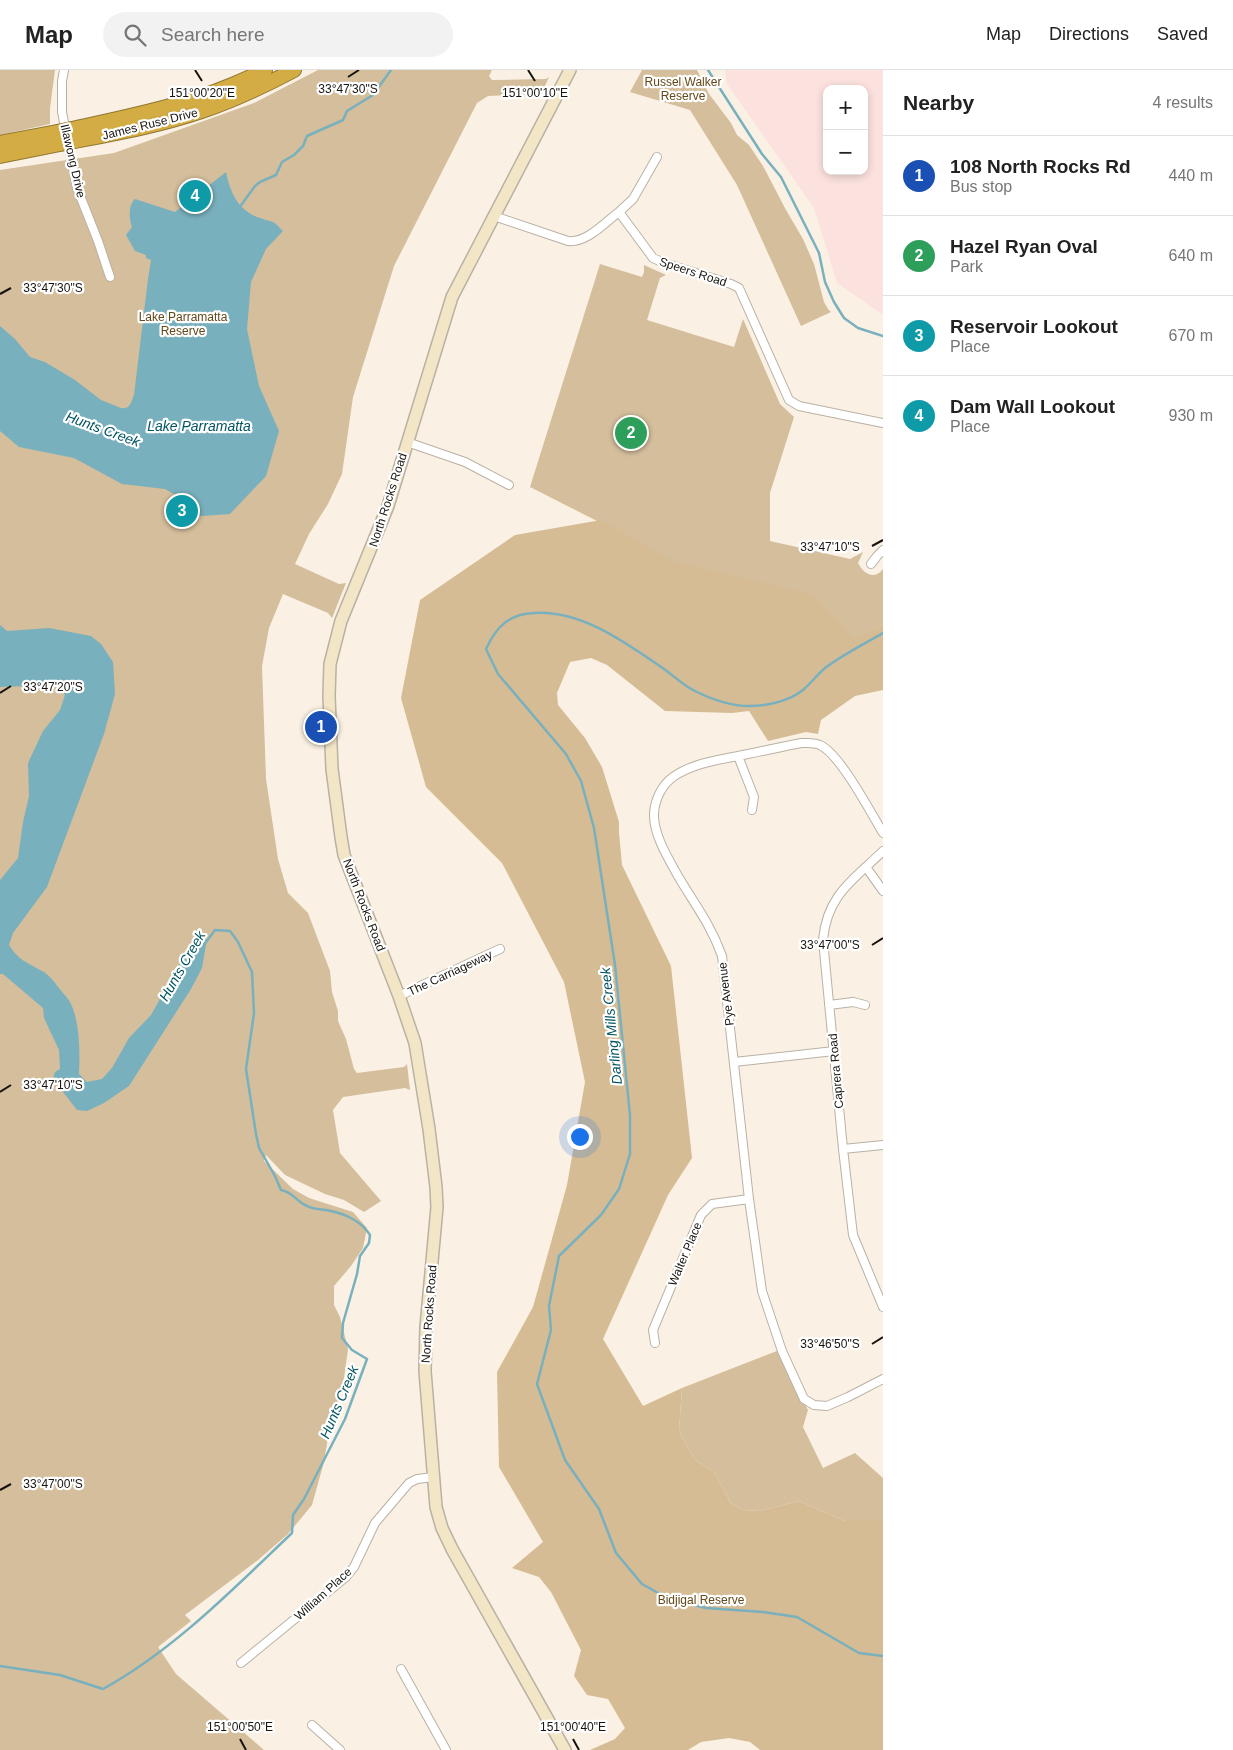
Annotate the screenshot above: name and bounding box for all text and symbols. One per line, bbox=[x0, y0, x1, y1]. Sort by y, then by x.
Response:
search box bbox=[103, 12, 453, 57]
text: Map bbox=[25, 21, 73, 48]
icon: search bbox=[121, 21, 149, 49]
text: Search here bbox=[161, 24, 265, 45]
text: Map bbox=[986, 24, 1021, 44]
text: Directions bbox=[1049, 24, 1129, 44]
text: Saved bbox=[1157, 24, 1208, 44]
park label: Russel Walker Reserve bbox=[645, 75, 721, 103]
text: 33°47'30"S bbox=[318, 82, 378, 96]
map controls bbox=[823, 85, 868, 175]
button: + bbox=[823, 85, 868, 130]
text: 151°00'20"E bbox=[169, 86, 235, 100]
text: 151°00'10"E bbox=[502, 86, 568, 100]
text: Nearby bbox=[903, 91, 974, 114]
text: 4 results bbox=[1153, 94, 1213, 111]
street label: James Ruse Drive bbox=[101, 105, 200, 143]
street label: Illawong Drive bbox=[58, 123, 88, 200]
button: − bbox=[823, 130, 868, 175]
text: 108 North Rocks Rd bbox=[950, 156, 1131, 177]
text: 1 bbox=[915, 167, 923, 184]
text: 440 m bbox=[1169, 167, 1213, 184]
pin: 4 bbox=[179, 177, 211, 215]
text: Bus stop bbox=[950, 178, 1012, 195]
text: Hazel Ryan Oval bbox=[950, 236, 1098, 257]
text: 2 bbox=[915, 247, 923, 264]
text: 640 m bbox=[1169, 247, 1213, 264]
street label: Speers Road bbox=[658, 255, 728, 289]
text: Park bbox=[950, 258, 983, 275]
text: 33°47'30"S bbox=[23, 281, 83, 295]
park label: Lake Parramatta Reserve bbox=[139, 310, 228, 338]
text: Reservoir Lookout bbox=[950, 316, 1118, 337]
text: 3 bbox=[915, 327, 923, 344]
text: 670 m bbox=[1169, 327, 1213, 344]
text: Place bbox=[950, 338, 990, 355]
text: Dam Wall Lookout bbox=[950, 396, 1115, 417]
text: 4 bbox=[915, 407, 923, 424]
text: 930 m bbox=[1169, 407, 1213, 424]
water label: Hunts Creek bbox=[64, 408, 143, 450]
pin: 2 bbox=[615, 414, 647, 452]
water label: Lake Parramatta bbox=[147, 418, 251, 434]
text: Place bbox=[950, 418, 990, 435]
street label: North Rocks Road bbox=[366, 451, 410, 549]
pin: 3 bbox=[166, 492, 198, 530]
text: 33°47'10"S bbox=[800, 540, 860, 554]
text: 33°47'20"S bbox=[23, 680, 83, 694]
pin: 1 bbox=[305, 708, 337, 746]
street label: North Rocks Road bbox=[340, 857, 388, 953]
water label: Hunts Creek bbox=[156, 927, 209, 1004]
text: 33°47'00"S bbox=[800, 938, 860, 952]
street label: The Carriageway bbox=[406, 947, 494, 999]
street label: Pye Avenue bbox=[715, 961, 737, 1027]
water label: Darling Mills Creek bbox=[597, 966, 625, 1085]
street label: Caprera Road bbox=[826, 1033, 846, 1109]
text: 33°47'10"S bbox=[23, 1078, 83, 1092]
your location bbox=[567, 1124, 593, 1150]
street label: Walter Place bbox=[665, 1220, 705, 1288]
street label: North Rocks Road bbox=[419, 1265, 439, 1363]
text: 33°46'50"S bbox=[800, 1337, 860, 1351]
water label: Hunts Creek bbox=[316, 1362, 362, 1441]
text: 33°47'00"S bbox=[23, 1477, 83, 1491]
street label: William Place bbox=[292, 1564, 355, 1623]
park label: Bidjigal Reserve bbox=[658, 1593, 745, 1607]
text: 151°00'50"E bbox=[207, 1720, 273, 1734]
text: 151°00'40"E bbox=[540, 1720, 606, 1734]

